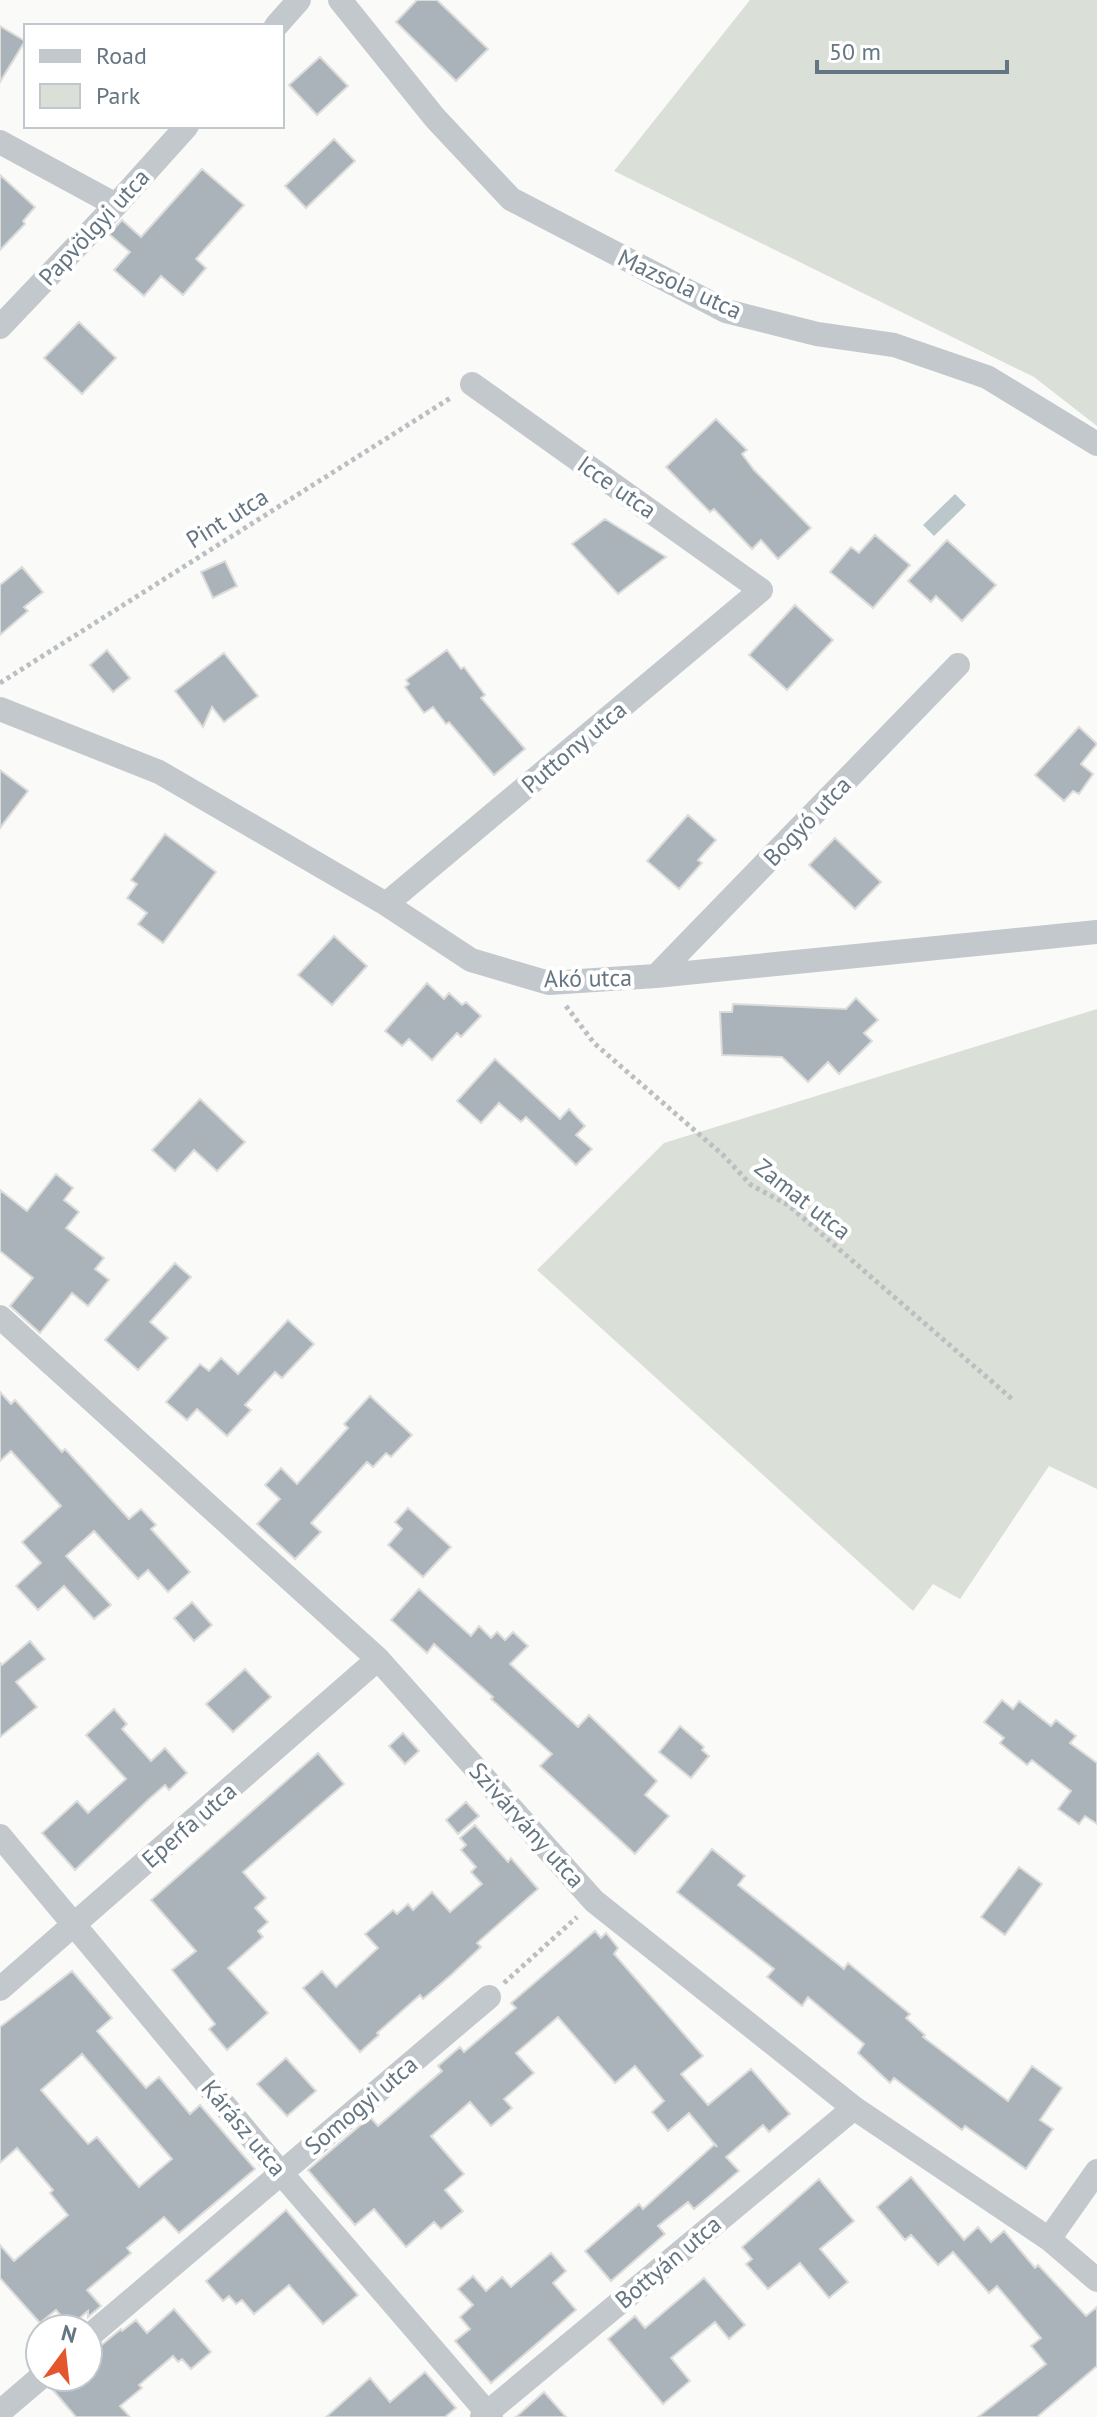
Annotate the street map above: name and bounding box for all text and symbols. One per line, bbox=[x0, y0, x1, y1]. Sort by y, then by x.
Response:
legend bbox=[24, 24, 284, 128]
scale bar bbox=[817, 24, 1007, 74]
text: 50 m bbox=[829, 36, 881, 67]
text: Road bbox=[96, 40, 147, 71]
text: Park bbox=[96, 80, 141, 111]
street label: Papvölgyi utca bbox=[32, 162, 156, 292]
street label: Mazsola utca bbox=[613, 242, 747, 326]
street label: Icce utca bbox=[571, 449, 663, 525]
street label: Pint utca bbox=[180, 481, 274, 555]
street label: Puttony utca bbox=[515, 694, 633, 800]
street label: Bogyó utca bbox=[756, 769, 858, 873]
street label: Akó utca bbox=[544, 962, 632, 994]
street label: Zamat utca bbox=[749, 1152, 857, 1246]
street label: Szivárvány utca bbox=[462, 1756, 592, 1894]
street label: Eperfa utca bbox=[135, 1775, 243, 1875]
street label: Somogyi utca bbox=[298, 2049, 424, 2161]
street label: Kárász utca bbox=[195, 2073, 293, 2183]
street label: Bottyán utca bbox=[609, 2209, 727, 2315]
north arrow bbox=[24, 2313, 104, 2393]
text: N bbox=[59, 2318, 80, 2349]

